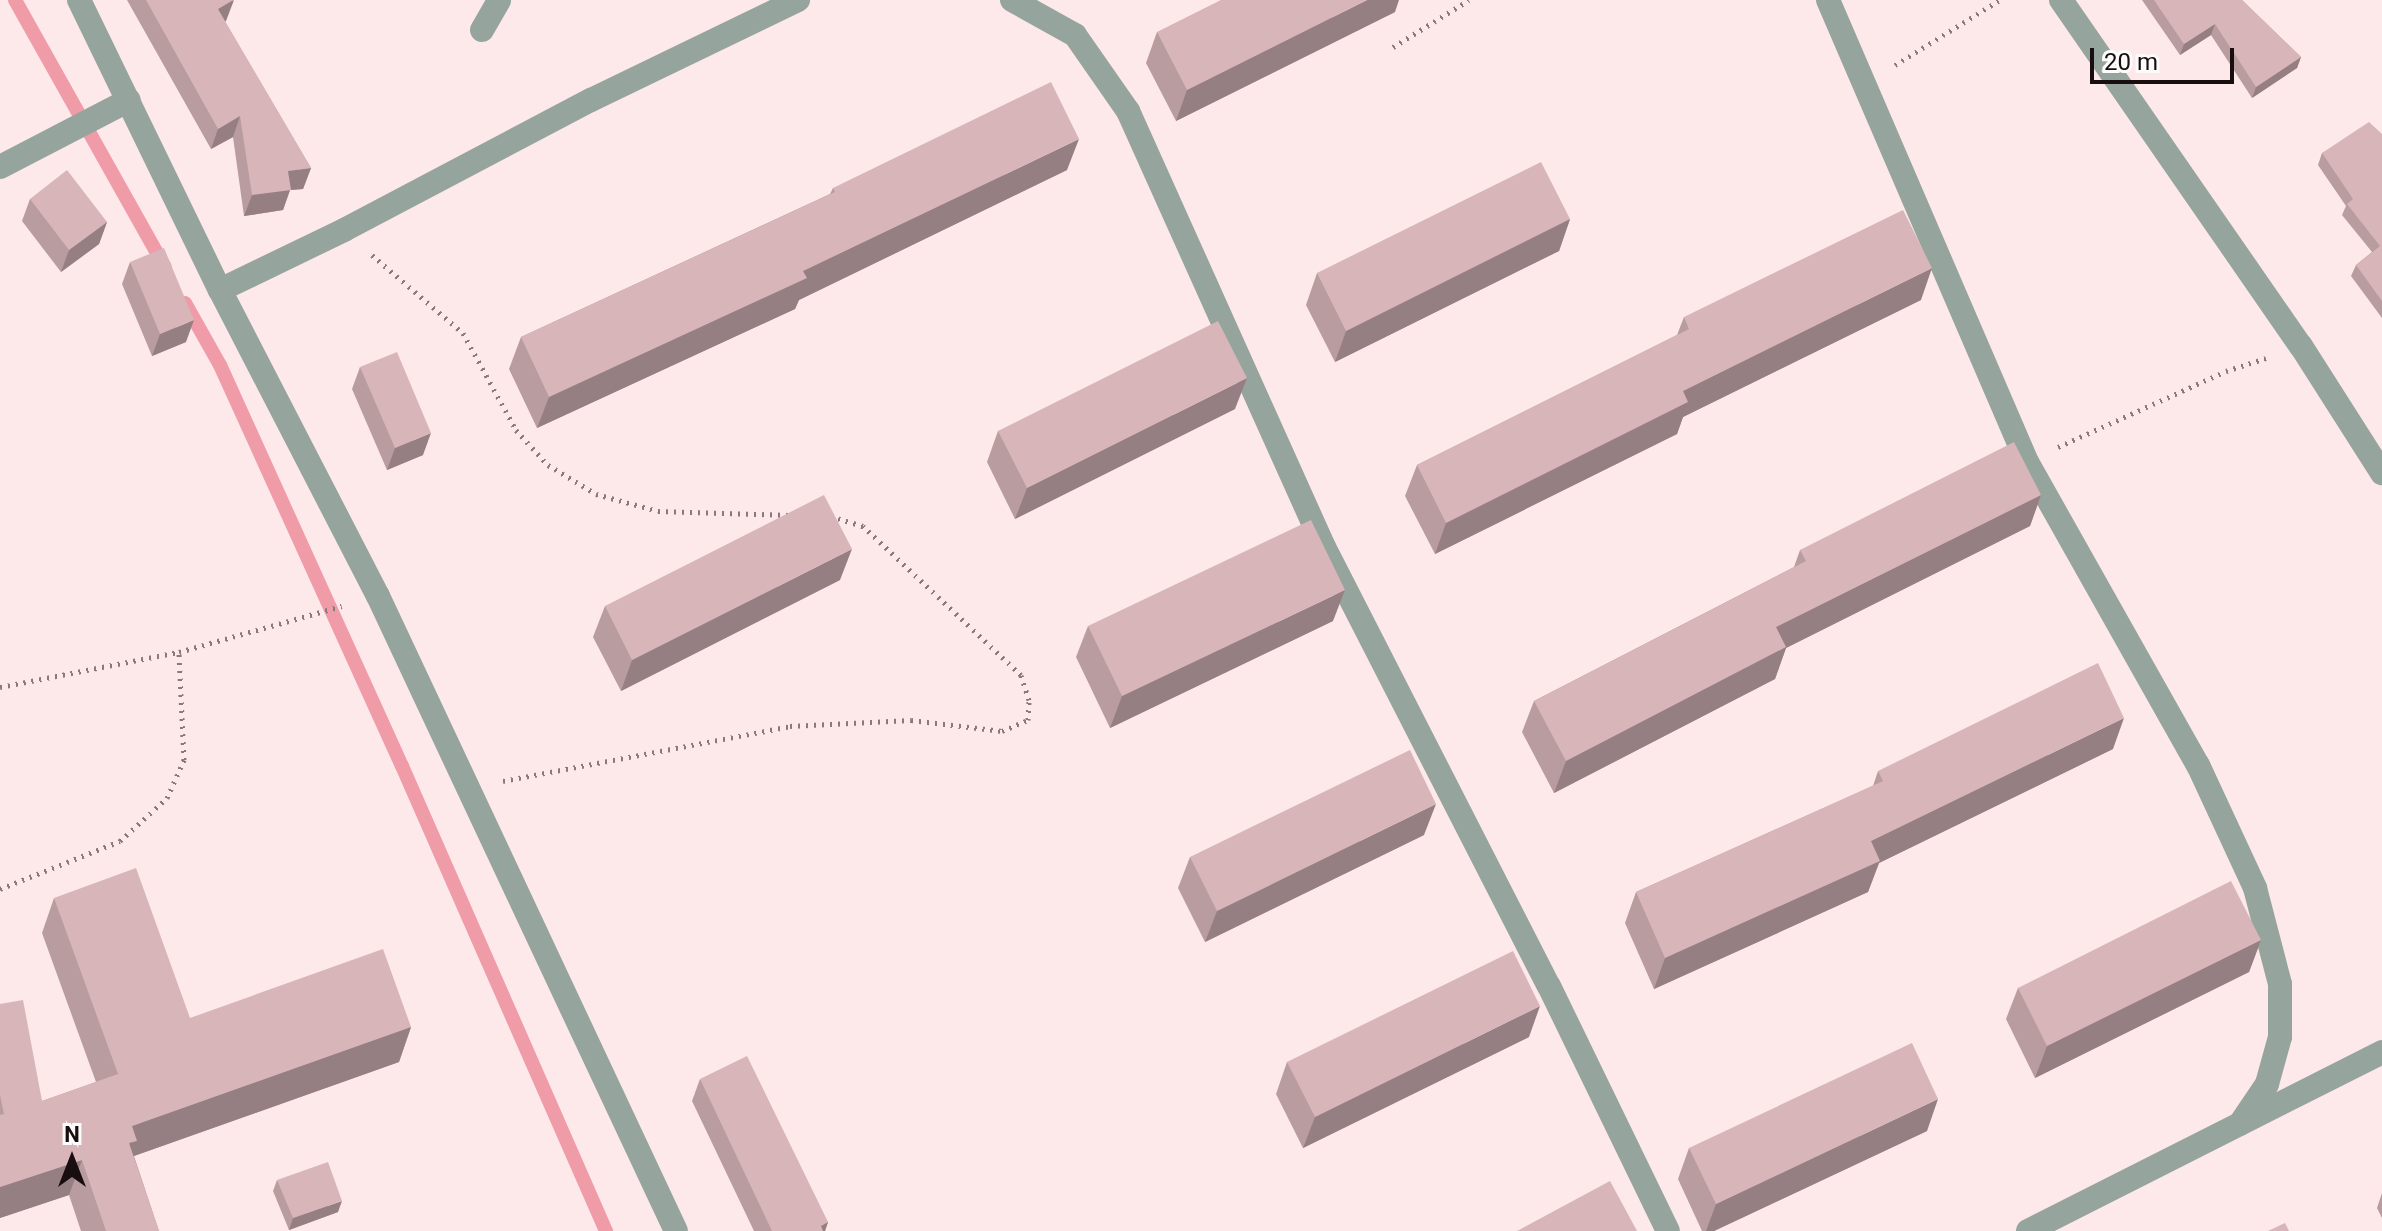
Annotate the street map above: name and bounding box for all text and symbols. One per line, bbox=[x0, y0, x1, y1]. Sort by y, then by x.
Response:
scale bar bbox=[2094, 32, 2238, 82]
text: 20 m bbox=[2104, 48, 2158, 76]
north arrow bbox=[32, 1119, 112, 1199]
text: N bbox=[64, 1122, 80, 1147]

